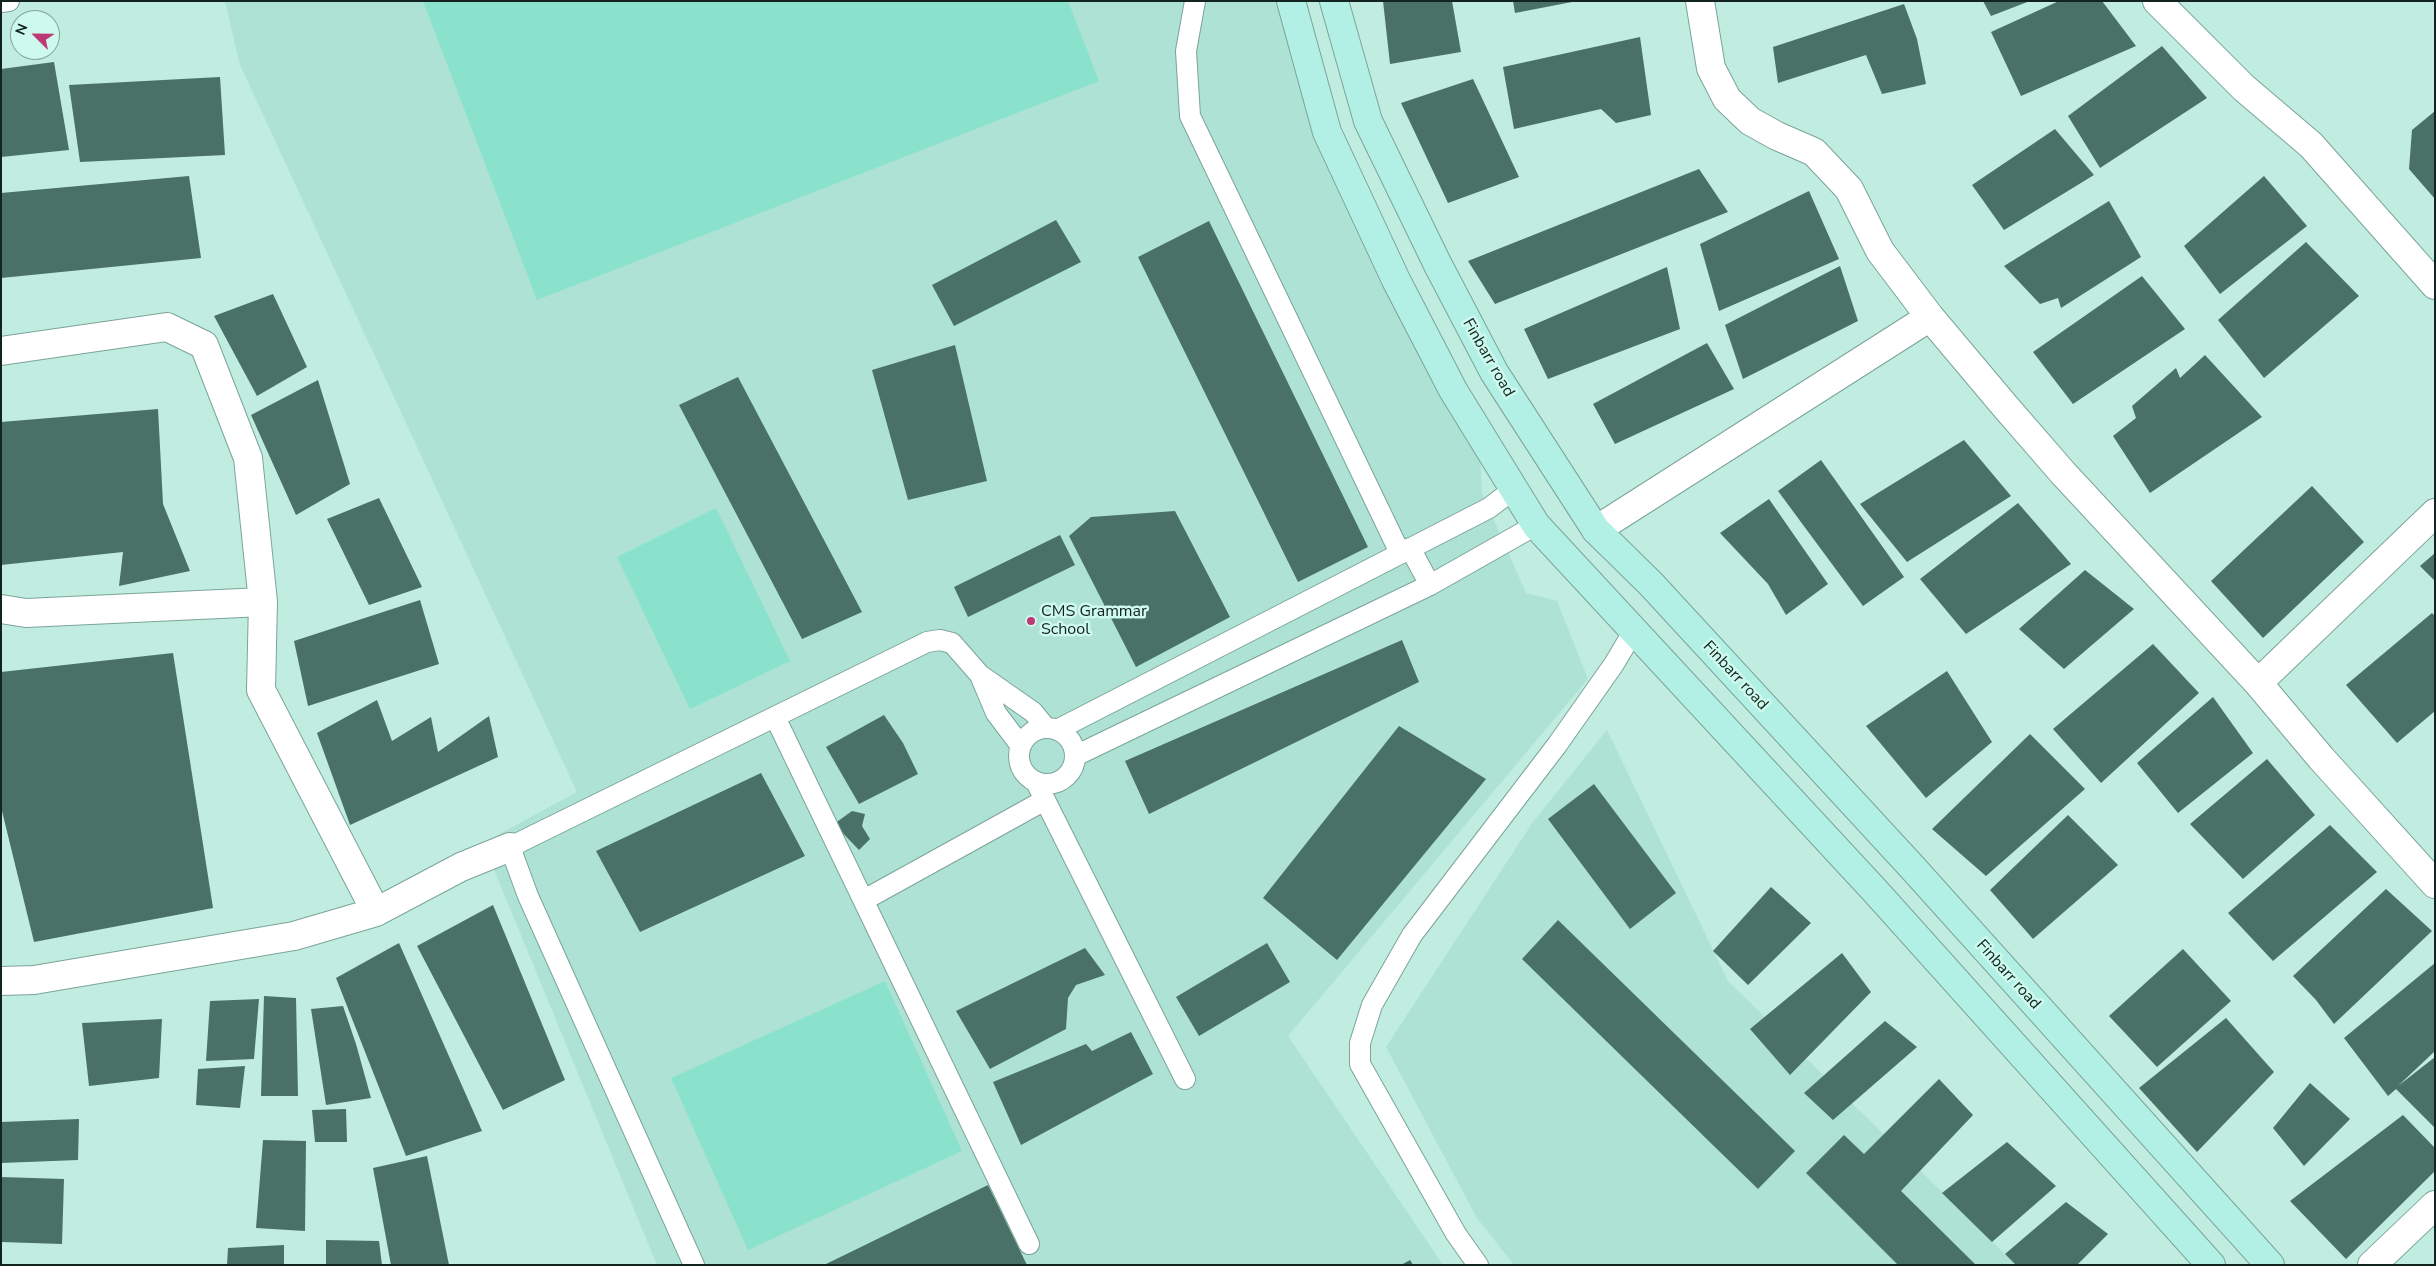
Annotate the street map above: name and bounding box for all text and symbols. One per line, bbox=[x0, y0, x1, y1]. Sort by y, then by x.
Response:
north arrow bbox=[10, 10, 60, 60]
text: N bbox=[11, 21, 32, 38]
street label: Finbarr road bbox=[1458, 315, 1518, 401]
place label: CMS Grammar School bbox=[1041, 602, 1147, 640]
marker: CMS Grammar School bbox=[1025, 615, 1037, 627]
street label: Finbarr road bbox=[1698, 638, 1772, 714]
street label: Finbarr road bbox=[1972, 936, 2044, 1014]

